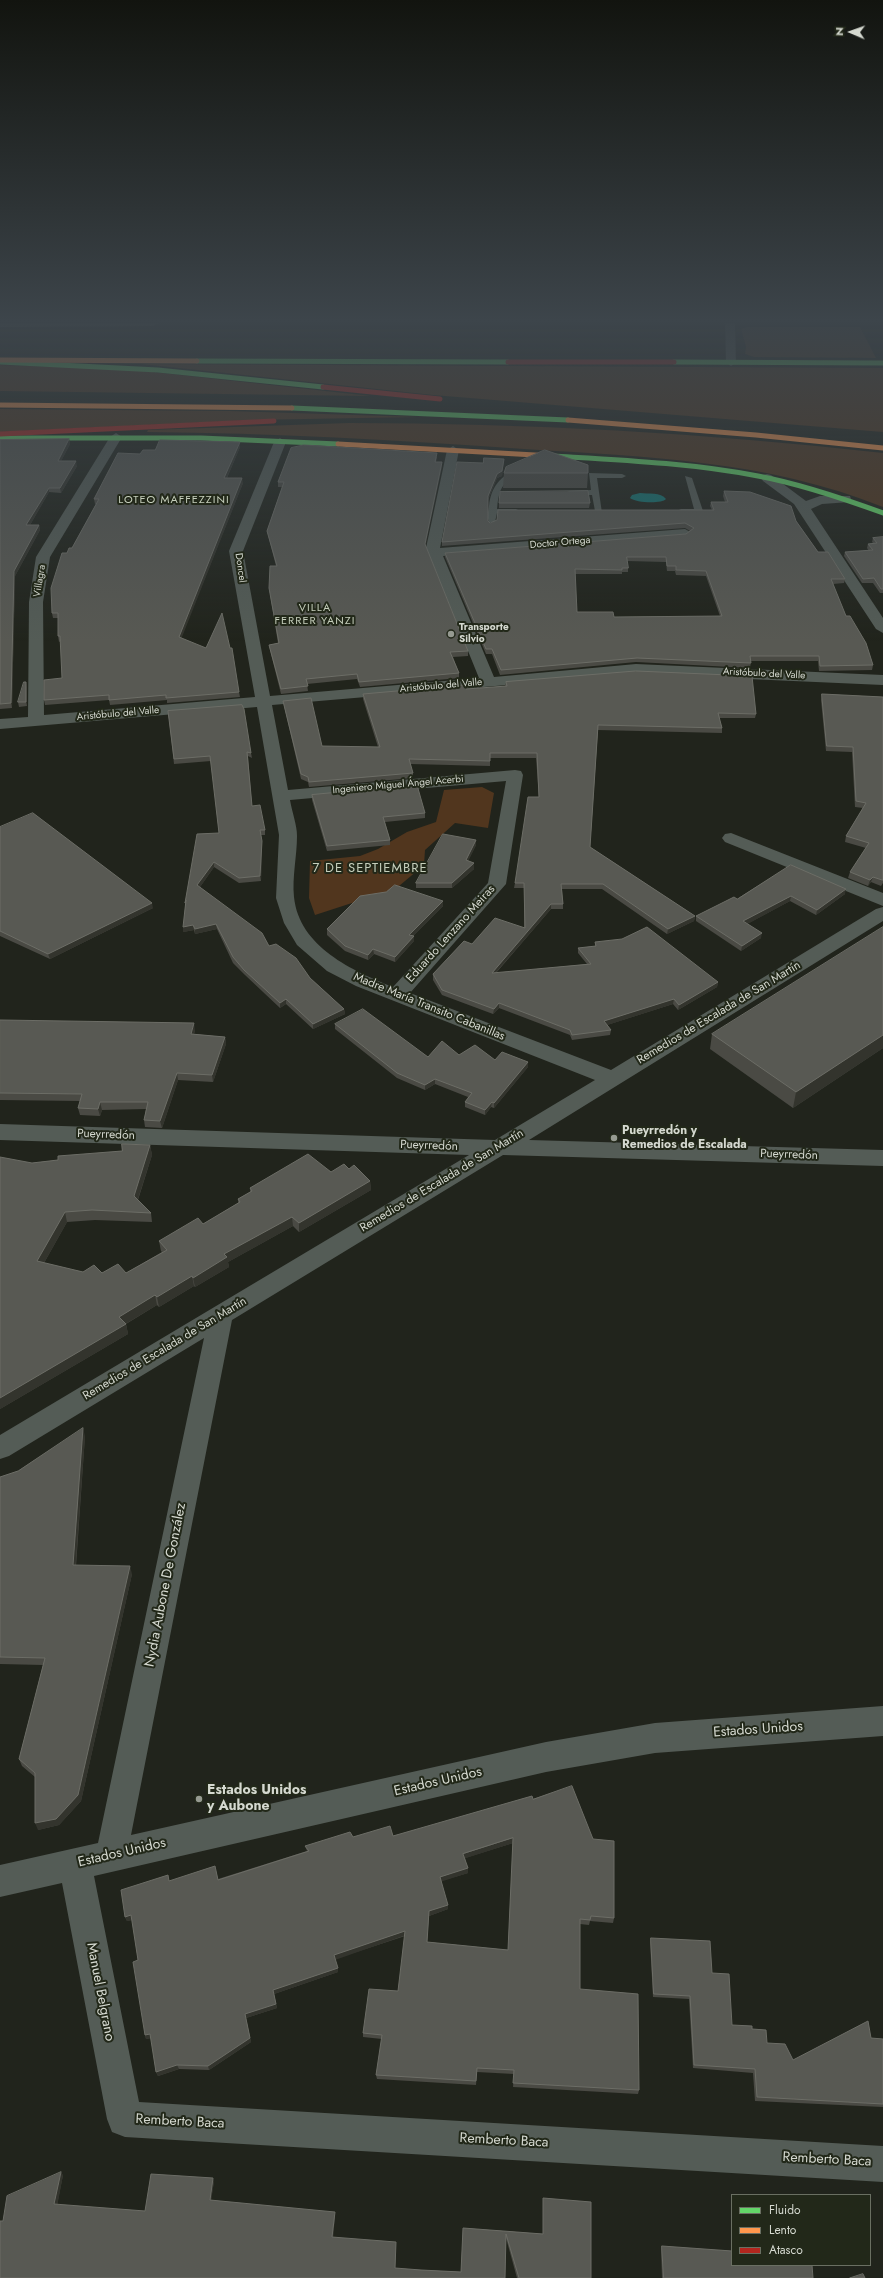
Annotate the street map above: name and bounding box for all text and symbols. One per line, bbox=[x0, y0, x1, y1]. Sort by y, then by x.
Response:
north arrow bbox=[831, 12, 871, 52]
text: N bbox=[831, 27, 847, 36]
district label: LOTEO MAFFEZZINI bbox=[118, 493, 230, 507]
street label: Doctor Ortega bbox=[529, 534, 591, 552]
street label: Doncel bbox=[232, 552, 248, 584]
street label: Villagra bbox=[32, 564, 48, 598]
district label: VILLA FERRER YANZI bbox=[275, 601, 355, 627]
place label: Transporte Silvio bbox=[459, 622, 509, 646]
marker: Transporte Silvio bbox=[446, 629, 456, 639]
street label: Aristóbulo del Valle bbox=[722, 666, 806, 682]
street label: Aristóbulo del Valle bbox=[399, 676, 483, 696]
street label: Aristóbulo del Valle bbox=[76, 704, 160, 724]
street label: Ingeniero Miguel Ángel Acerbi bbox=[332, 773, 464, 797]
district label: 7 DE SEPTIEMBRE bbox=[312, 861, 428, 877]
street label: Eduardo Lenzano Meiras bbox=[403, 882, 499, 986]
street label: Remedios de Escalada de San Martín bbox=[635, 958, 803, 1068]
street label: Madre María Transito Cabanillas bbox=[351, 970, 507, 1044]
place label: Pueyrredón y Remedios de Escalada bbox=[622, 1124, 747, 1152]
street label: Remedios de Escalada de San Martín bbox=[358, 1126, 526, 1236]
street label: Pueyrredón bbox=[77, 1127, 135, 1143]
marker: Pueyrredón y Remedios de Escalada bbox=[609, 1133, 619, 1143]
street label: Pueyrredón bbox=[400, 1138, 458, 1154]
street label: Pueyrredón bbox=[760, 1147, 818, 1163]
street label: Remedios de Escalada de San Martín bbox=[81, 1294, 249, 1404]
street label: Nydia Aubone De González bbox=[142, 1501, 190, 1669]
street label: Estados Unidos bbox=[713, 1718, 803, 1742]
street label: Estados Unidos bbox=[392, 1764, 484, 1800]
place label: Estados Unidos y Aubone bbox=[207, 1783, 306, 1816]
marker: Estados Unidos y Aubone bbox=[194, 1794, 204, 1804]
street label: Estados Unidos bbox=[76, 1835, 168, 1871]
street label: Manuel Belgrano bbox=[82, 1941, 118, 2043]
street label: Remberto Baca bbox=[135, 2111, 225, 2133]
street label: Remberto Baca bbox=[459, 2130, 549, 2152]
street label: Remberto Baca bbox=[782, 2149, 872, 2171]
legend bbox=[731, 2194, 871, 2266]
text: Fluido bbox=[769, 2201, 801, 2219]
text: Lento bbox=[769, 2221, 796, 2239]
text: Atasco bbox=[769, 2241, 803, 2259]

